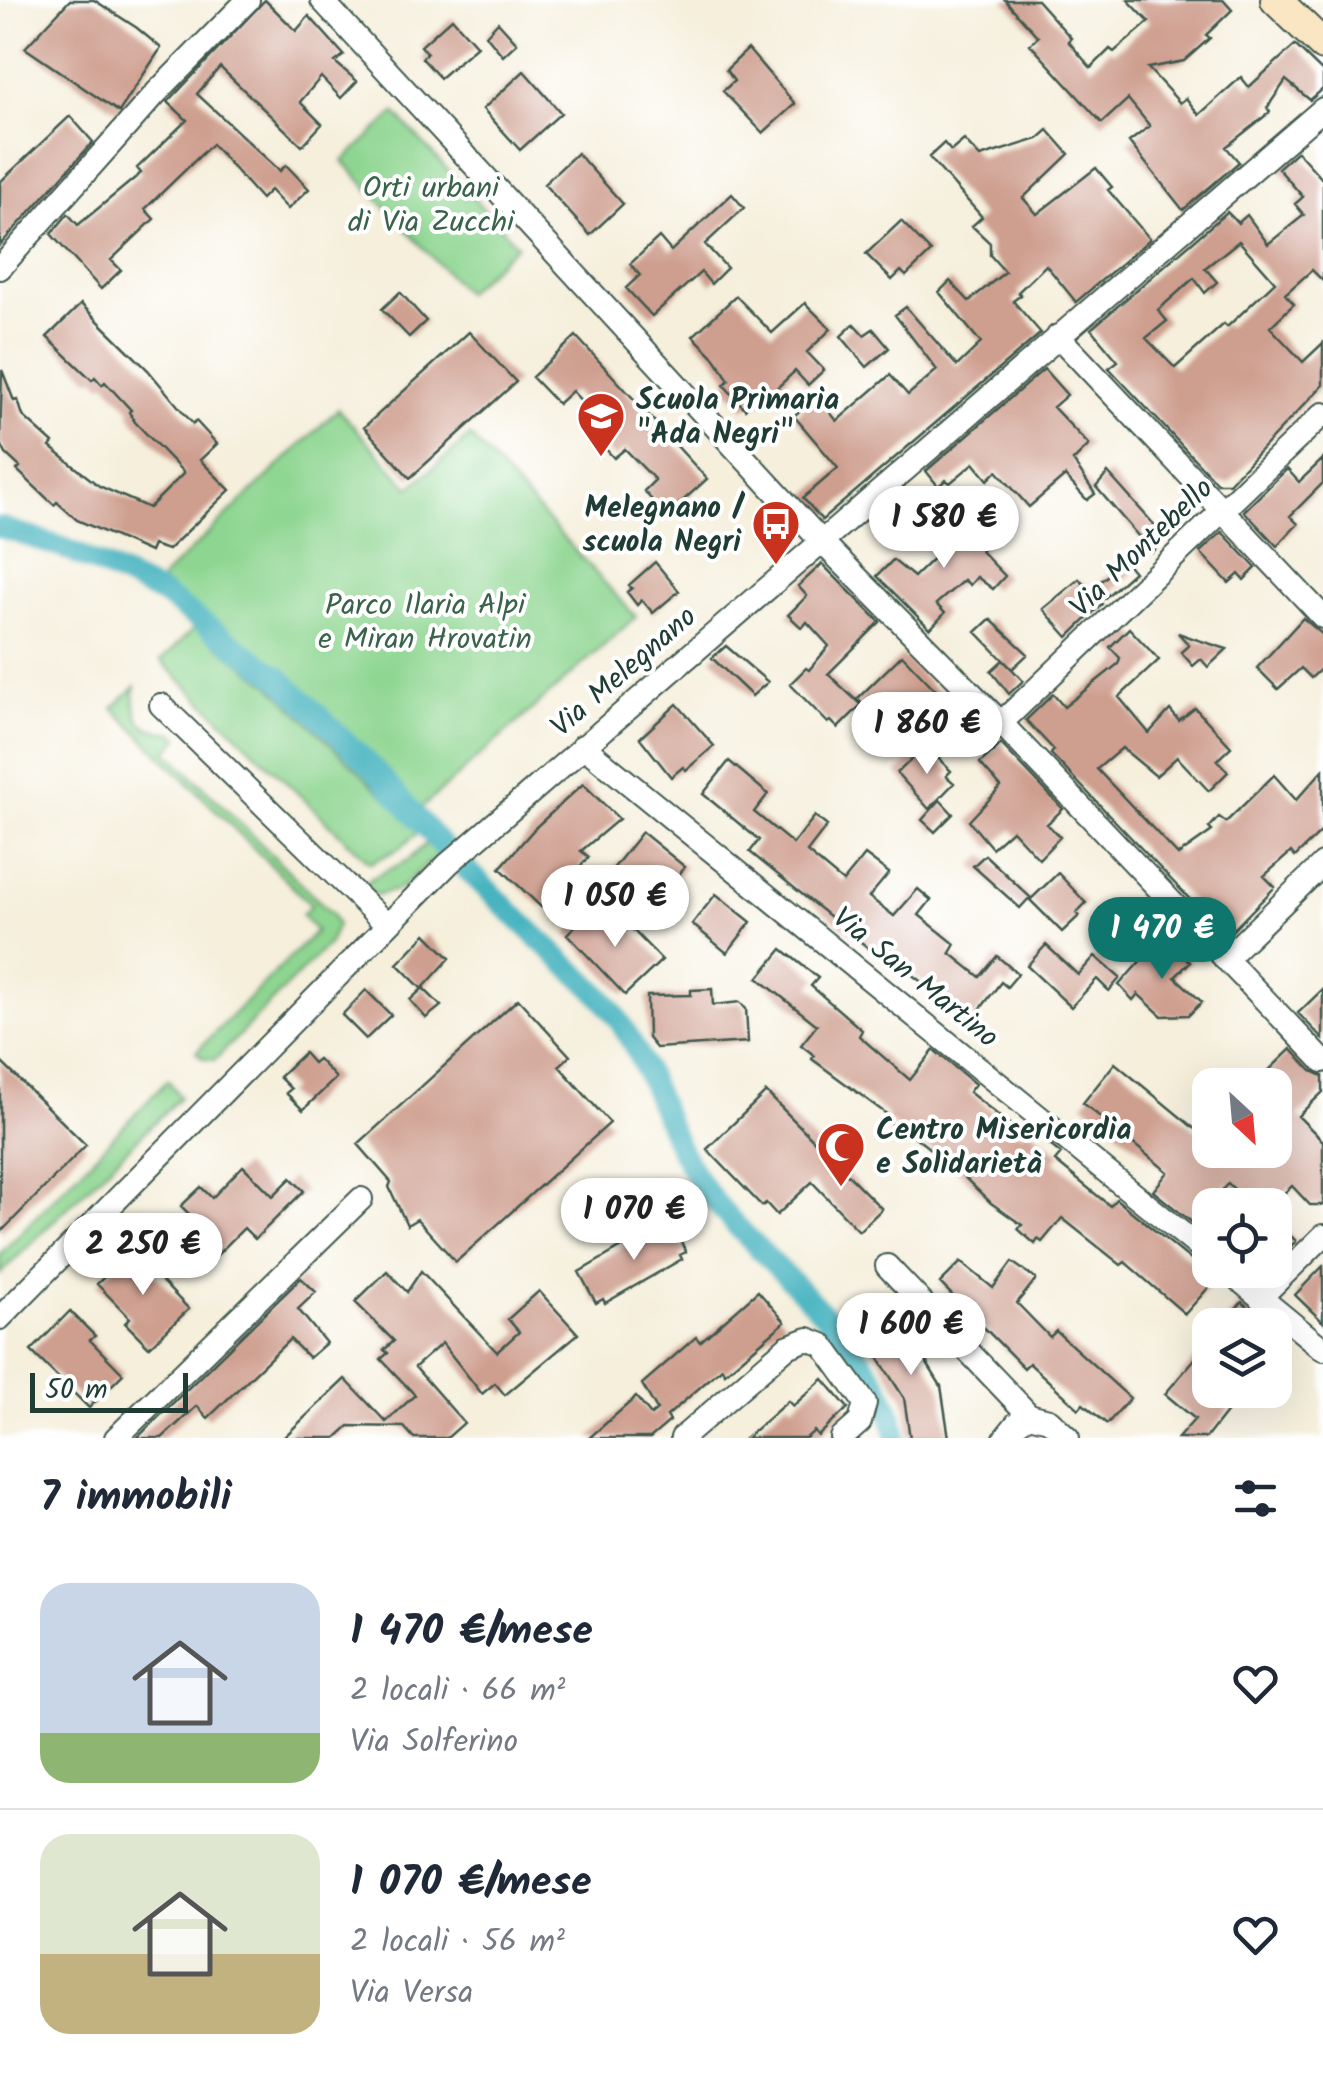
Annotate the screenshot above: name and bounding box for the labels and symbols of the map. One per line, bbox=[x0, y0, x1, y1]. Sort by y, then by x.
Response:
park label: Orti urbani di Via Zucchi bbox=[348, 165, 516, 247]
place label: Scuola Primaria "Ada Negri" bbox=[636, 377, 839, 459]
school or university icon: Scuola Primaria "Ada Negri" bbox=[575, 390, 627, 458]
street label: Via Montebello bbox=[1059, 467, 1226, 630]
place label: Melegnano / scuola Negri bbox=[583, 485, 746, 567]
pin: 1 580 € bbox=[852, 486, 1036, 571]
bus stop icon: Melegnano / scuola Negri bbox=[750, 498, 802, 566]
park label: Parco Ilaria Alpi e Miran Hrovatin bbox=[318, 582, 532, 664]
street label: Via Melegnano bbox=[540, 595, 708, 750]
pin: 1 860 € bbox=[835, 692, 1019, 777]
pin: 1 050 € bbox=[523, 865, 707, 950]
street label: Via San Martino bbox=[821, 896, 1009, 1061]
pin: 1 470 € bbox=[1070, 897, 1254, 982]
north arrow bbox=[1192, 1068, 1292, 1168]
place label: Centro Misericordia e Solidarietà bbox=[876, 1107, 1132, 1189]
mosque icon: Centro Misericordia e Solidarietà bbox=[815, 1120, 867, 1188]
pin: 1 070 € bbox=[542, 1178, 726, 1263]
pin: 2 250 € bbox=[51, 1213, 235, 1298]
pin: 1 600 € bbox=[819, 1293, 1003, 1378]
scale bar bbox=[30, 1368, 188, 1412]

